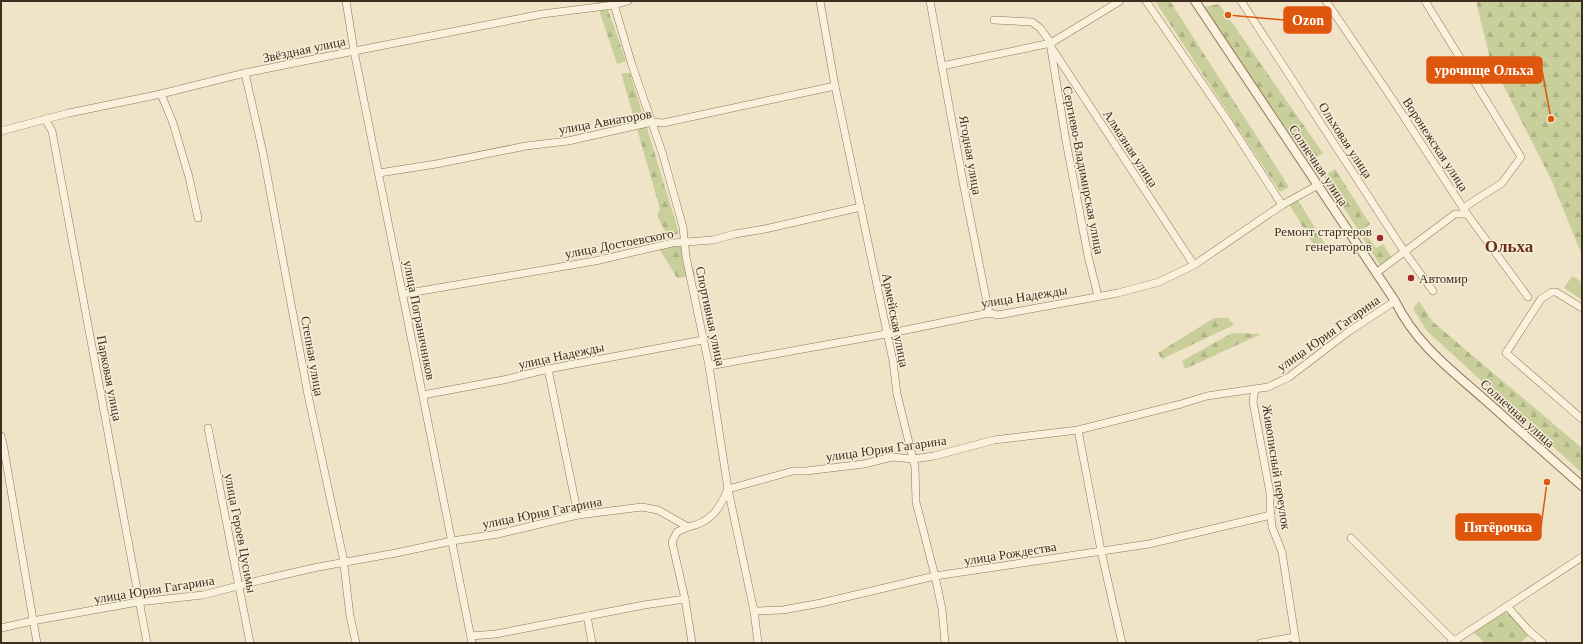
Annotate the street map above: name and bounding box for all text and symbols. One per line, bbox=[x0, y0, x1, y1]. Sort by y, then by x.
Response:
callout: Ozon bbox=[1284, 7, 1331, 33]
text: Ozon bbox=[1292, 13, 1324, 28]
street label: Звёздная улица bbox=[261, 33, 347, 66]
callout: урочище Ольха bbox=[1427, 57, 1542, 83]
text: урочище Ольха bbox=[1435, 63, 1533, 78]
street label: Сергиево-Владимирская улица bbox=[1060, 85, 1107, 256]
street label: Воронежская улица bbox=[1400, 95, 1472, 194]
street label: Ольховая улица bbox=[1315, 100, 1376, 181]
street label: улица Авиаторов bbox=[557, 106, 653, 137]
street label: Алмазная улица bbox=[1100, 107, 1161, 190]
street label: Ягодная улица bbox=[956, 114, 985, 196]
street label: Солнечная улица bbox=[1286, 122, 1351, 209]
place label: Ремонт стартеров генераторов bbox=[1274, 224, 1372, 254]
street label: улица Достоевского bbox=[564, 226, 675, 261]
marker: Ремонт стартеров генераторов bbox=[1375, 233, 1385, 243]
district label: Ольха bbox=[1485, 237, 1534, 256]
street label: улица Пограничников bbox=[401, 259, 438, 381]
street label: Спортивная улица bbox=[693, 265, 728, 367]
place label: Автомир bbox=[1419, 271, 1468, 286]
street label: Армейская улица bbox=[879, 272, 912, 369]
marker: Автомир bbox=[1406, 273, 1416, 283]
street label: улица Надежды bbox=[980, 282, 1069, 311]
street label: улица Юрия Гагарина bbox=[1274, 292, 1383, 374]
street label: Степная улица bbox=[298, 315, 327, 397]
street label: Парковая улица bbox=[94, 334, 125, 422]
street label: улица Надежды bbox=[517, 339, 606, 372]
street label: Солнечная улица bbox=[1478, 376, 1558, 451]
street label: Живописный переулок bbox=[1259, 403, 1294, 531]
street label: улица Юрия Гагарина bbox=[825, 433, 948, 464]
street label: улица Героев Цусимы bbox=[222, 472, 260, 594]
street label: улица Юрия Гагарина bbox=[481, 493, 603, 531]
callout: Пятёрочка bbox=[1456, 514, 1541, 540]
text: Пятёрочка bbox=[1464, 520, 1532, 535]
street label: улица Рождества bbox=[963, 539, 1058, 568]
street label: улица Юрия Гагарина bbox=[93, 573, 216, 606]

